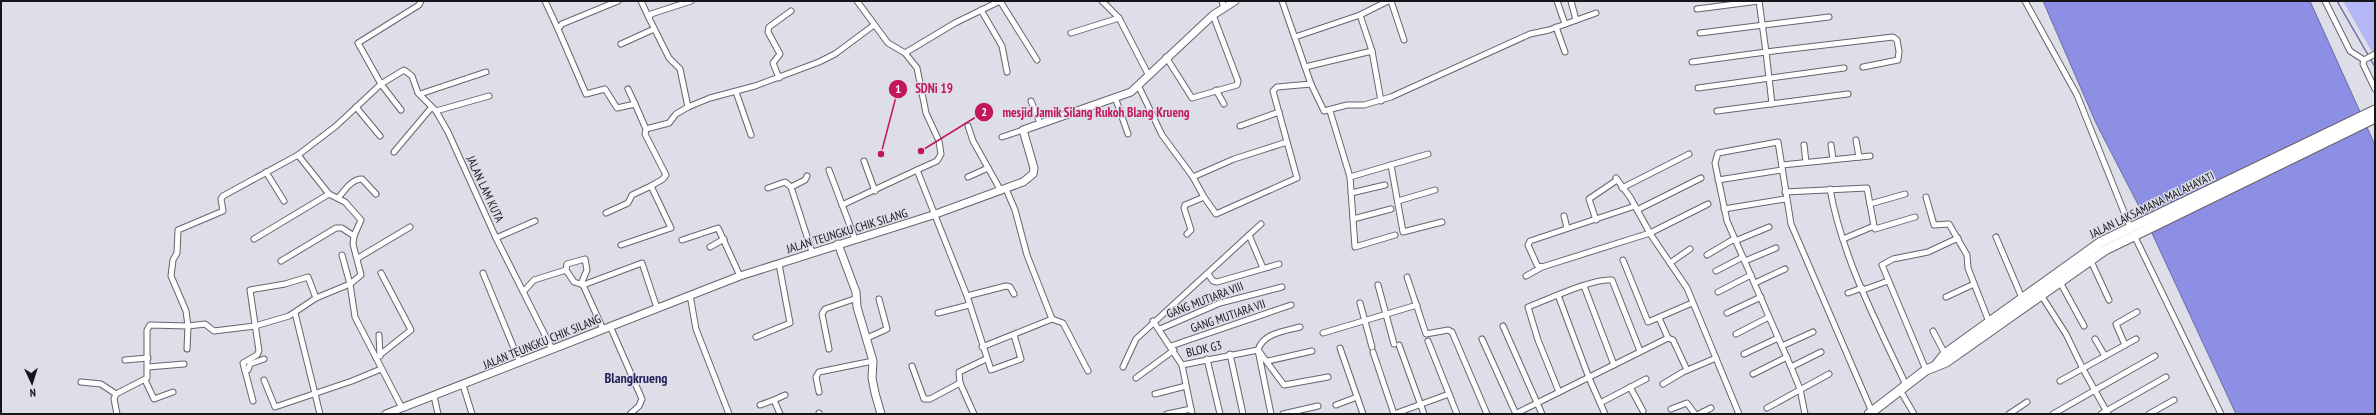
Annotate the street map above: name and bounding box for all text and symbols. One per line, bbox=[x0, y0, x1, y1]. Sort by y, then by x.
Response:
callout: SDNi 19 bbox=[888, 76, 961, 101]
text: SDNi 19 bbox=[915, 80, 953, 97]
text: 1 bbox=[895, 81, 901, 96]
callout: mesjid Jamik Silang Rukoh Blang Krueng bbox=[974, 100, 1197, 125]
text: 2 bbox=[981, 104, 987, 119]
text: mesjid Jamik Silang Rukoh Blang Krueng bbox=[1002, 104, 1190, 121]
street label: JALAN LAM KUTA bbox=[463, 152, 508, 225]
street label: JALAN LAKSAMANA MALAHAYATI bbox=[2086, 168, 2217, 242]
street label: JALAN TEUNGKU CHIK SILANG bbox=[784, 205, 909, 256]
street label: GANG MUTIARA VIII bbox=[1164, 279, 1246, 321]
street label: GANG MUTIARA VII bbox=[1188, 296, 1268, 336]
street label: JALAN TEUNGKU CHIK SILANG bbox=[480, 311, 603, 372]
street label: BLOK G3 bbox=[1185, 337, 1223, 360]
north arrow bbox=[12, 363, 52, 403]
district label: Blangkrueng bbox=[604, 369, 668, 387]
text: N bbox=[29, 386, 36, 400]

